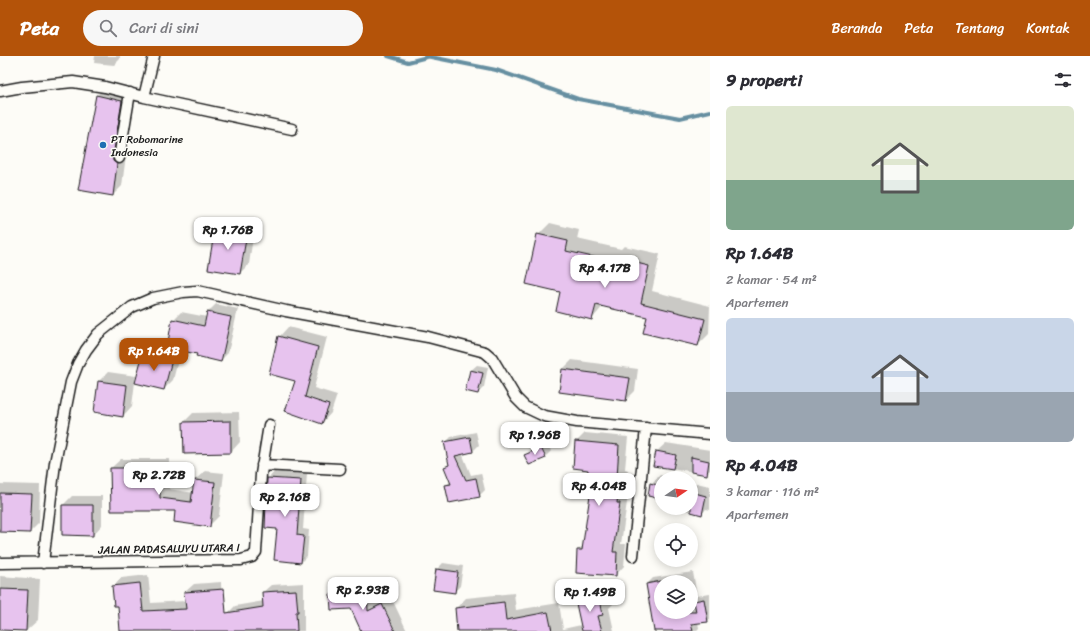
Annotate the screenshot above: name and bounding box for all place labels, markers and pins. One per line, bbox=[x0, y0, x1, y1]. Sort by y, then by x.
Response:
place label: PT Robomarine Indonesia bbox=[110, 130, 184, 162]
marker: PT Robomarine Indonesia bbox=[98, 140, 108, 150]
pin: Rp 1.76B bbox=[187, 217, 269, 251]
pin: Rp 4.17B bbox=[564, 255, 646, 289]
pin: Rp 1.64B bbox=[113, 338, 195, 372]
pin: Rp 1.96B bbox=[494, 422, 576, 456]
pin: Rp 2.72B bbox=[118, 462, 200, 496]
pin: Rp 4.04B bbox=[558, 473, 640, 507]
pin: Rp 2.16B bbox=[244, 484, 326, 518]
pin: Rp 2.93B bbox=[322, 577, 404, 611]
pin: Rp 1.49B bbox=[549, 579, 631, 613]

